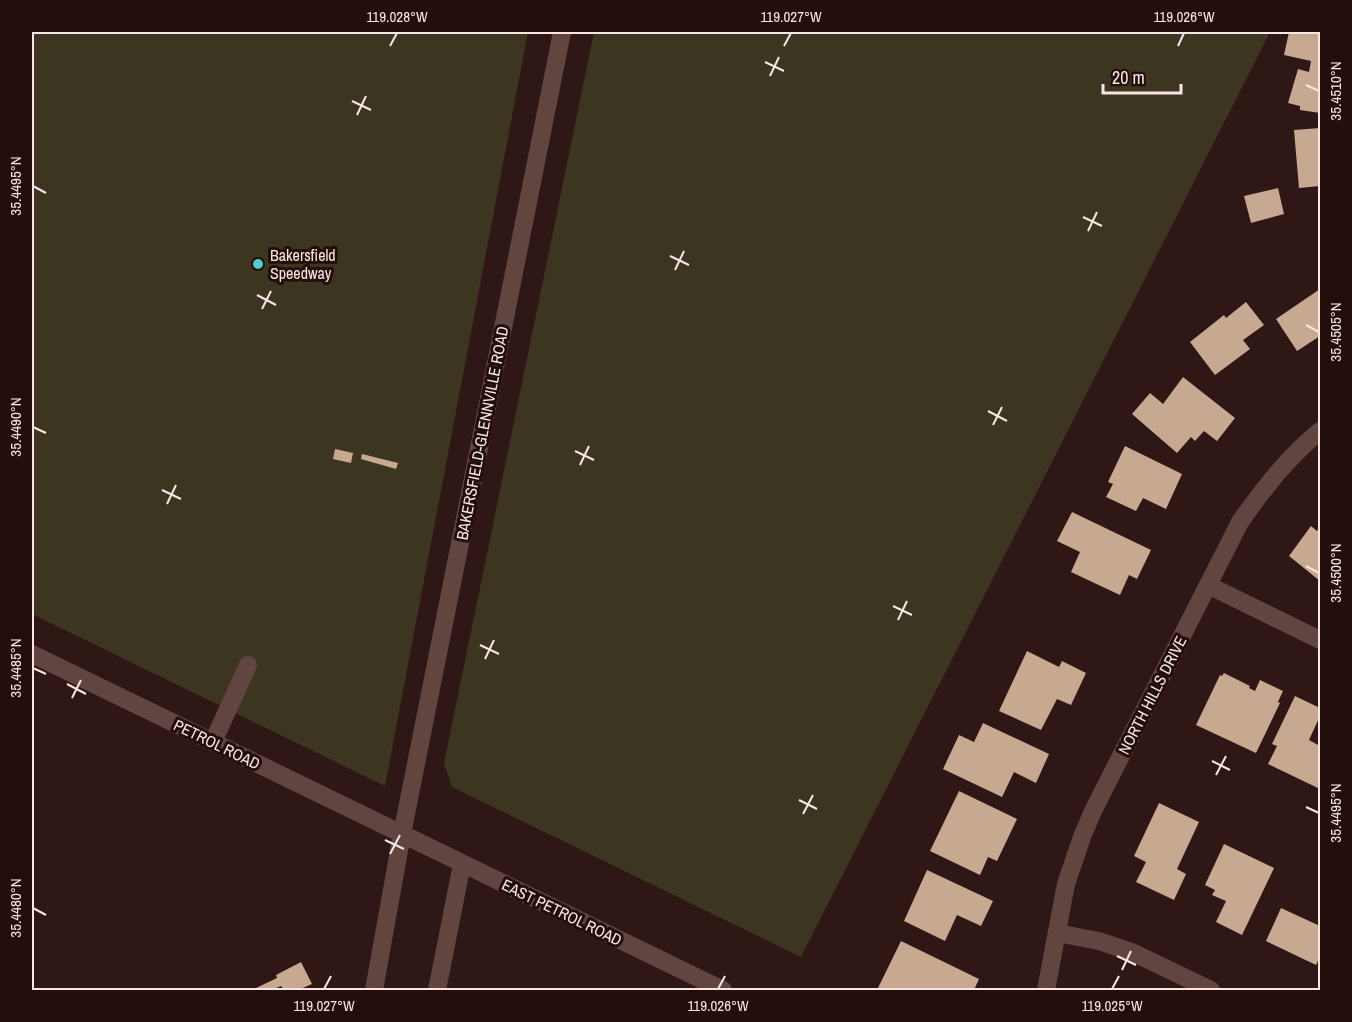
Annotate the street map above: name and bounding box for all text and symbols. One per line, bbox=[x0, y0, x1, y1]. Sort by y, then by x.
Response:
text: 119.028°W bbox=[366, 6, 428, 27]
text: 119.027°W bbox=[760, 6, 822, 27]
text: 119.026°W bbox=[1153, 6, 1215, 27]
scale bar bbox=[1103, 57, 1181, 95]
text: 35.4510°N bbox=[1325, 61, 1346, 121]
text: 20 m bbox=[1112, 65, 1145, 90]
text: 35.4495°N bbox=[5, 156, 26, 216]
place label: Bakersfield Speedway bbox=[270, 244, 336, 284]
marker: Bakersfield Speedway bbox=[251, 257, 265, 271]
text: 35.4505°N bbox=[1325, 302, 1346, 362]
street label: BAKERSFIELD-GLENNVILLE ROAD bbox=[450, 324, 514, 542]
text: 35.4490°N bbox=[5, 397, 26, 457]
text: 35.4500°N bbox=[1325, 543, 1346, 603]
street label: NORTH HILLS DRIVE bbox=[1113, 632, 1191, 758]
text: 35.4485°N bbox=[5, 638, 26, 698]
street label: PETROL ROAD bbox=[170, 714, 264, 774]
text: 35.4495°N bbox=[1325, 783, 1346, 843]
street label: EAST PETROL ROAD bbox=[498, 873, 626, 951]
text: 35.4480°N bbox=[5, 878, 26, 938]
text: 119.027°W bbox=[293, 995, 355, 1016]
text: 119.026°W bbox=[687, 995, 749, 1016]
text: 119.025°W bbox=[1081, 995, 1143, 1016]

